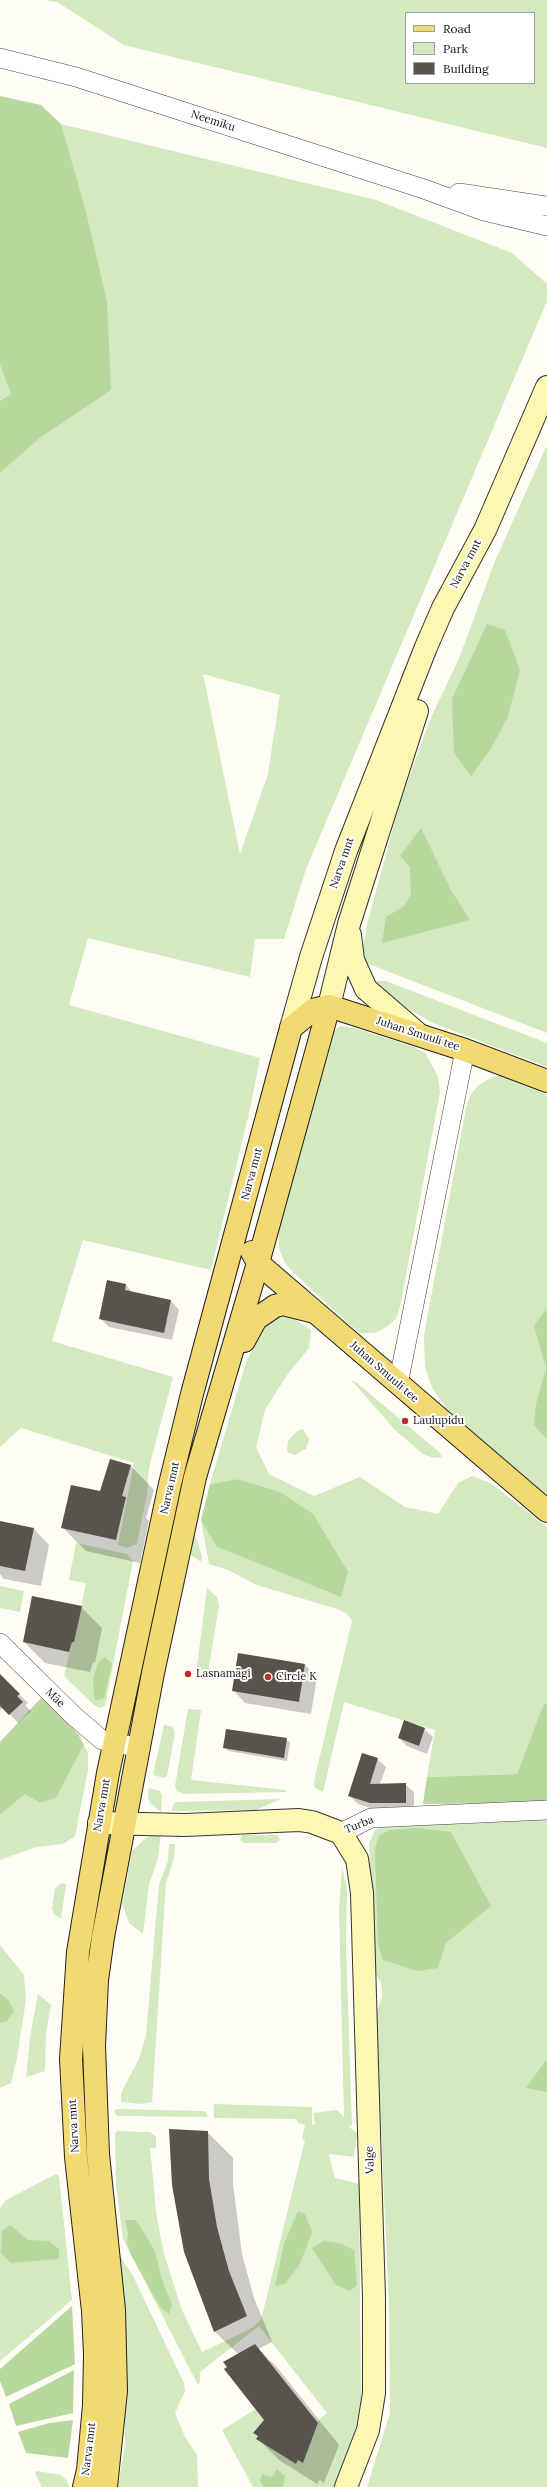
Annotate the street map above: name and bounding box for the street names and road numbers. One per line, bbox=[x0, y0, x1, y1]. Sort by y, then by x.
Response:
street label: Neemiku bbox=[189, 108, 237, 134]
street label: Narva mnt bbox=[448, 537, 484, 591]
street label: Narva mnt bbox=[327, 836, 357, 890]
street label: Juhan Smuuli tee bbox=[375, 1014, 461, 1054]
street label: Narva mnt bbox=[239, 1146, 265, 1202]
street label: Juhan Smuuli tee bbox=[347, 1339, 421, 1405]
street label: Narva mnt bbox=[158, 1460, 182, 1516]
street label: Mäe bbox=[43, 1686, 67, 1710]
street label: Narva mnt bbox=[91, 1777, 113, 1833]
street label: Turba bbox=[343, 1813, 375, 1837]
street label: Narva mnt bbox=[66, 2099, 82, 2153]
street label: Valge bbox=[363, 2146, 377, 2174]
street label: Narva mnt bbox=[79, 2422, 99, 2476]

